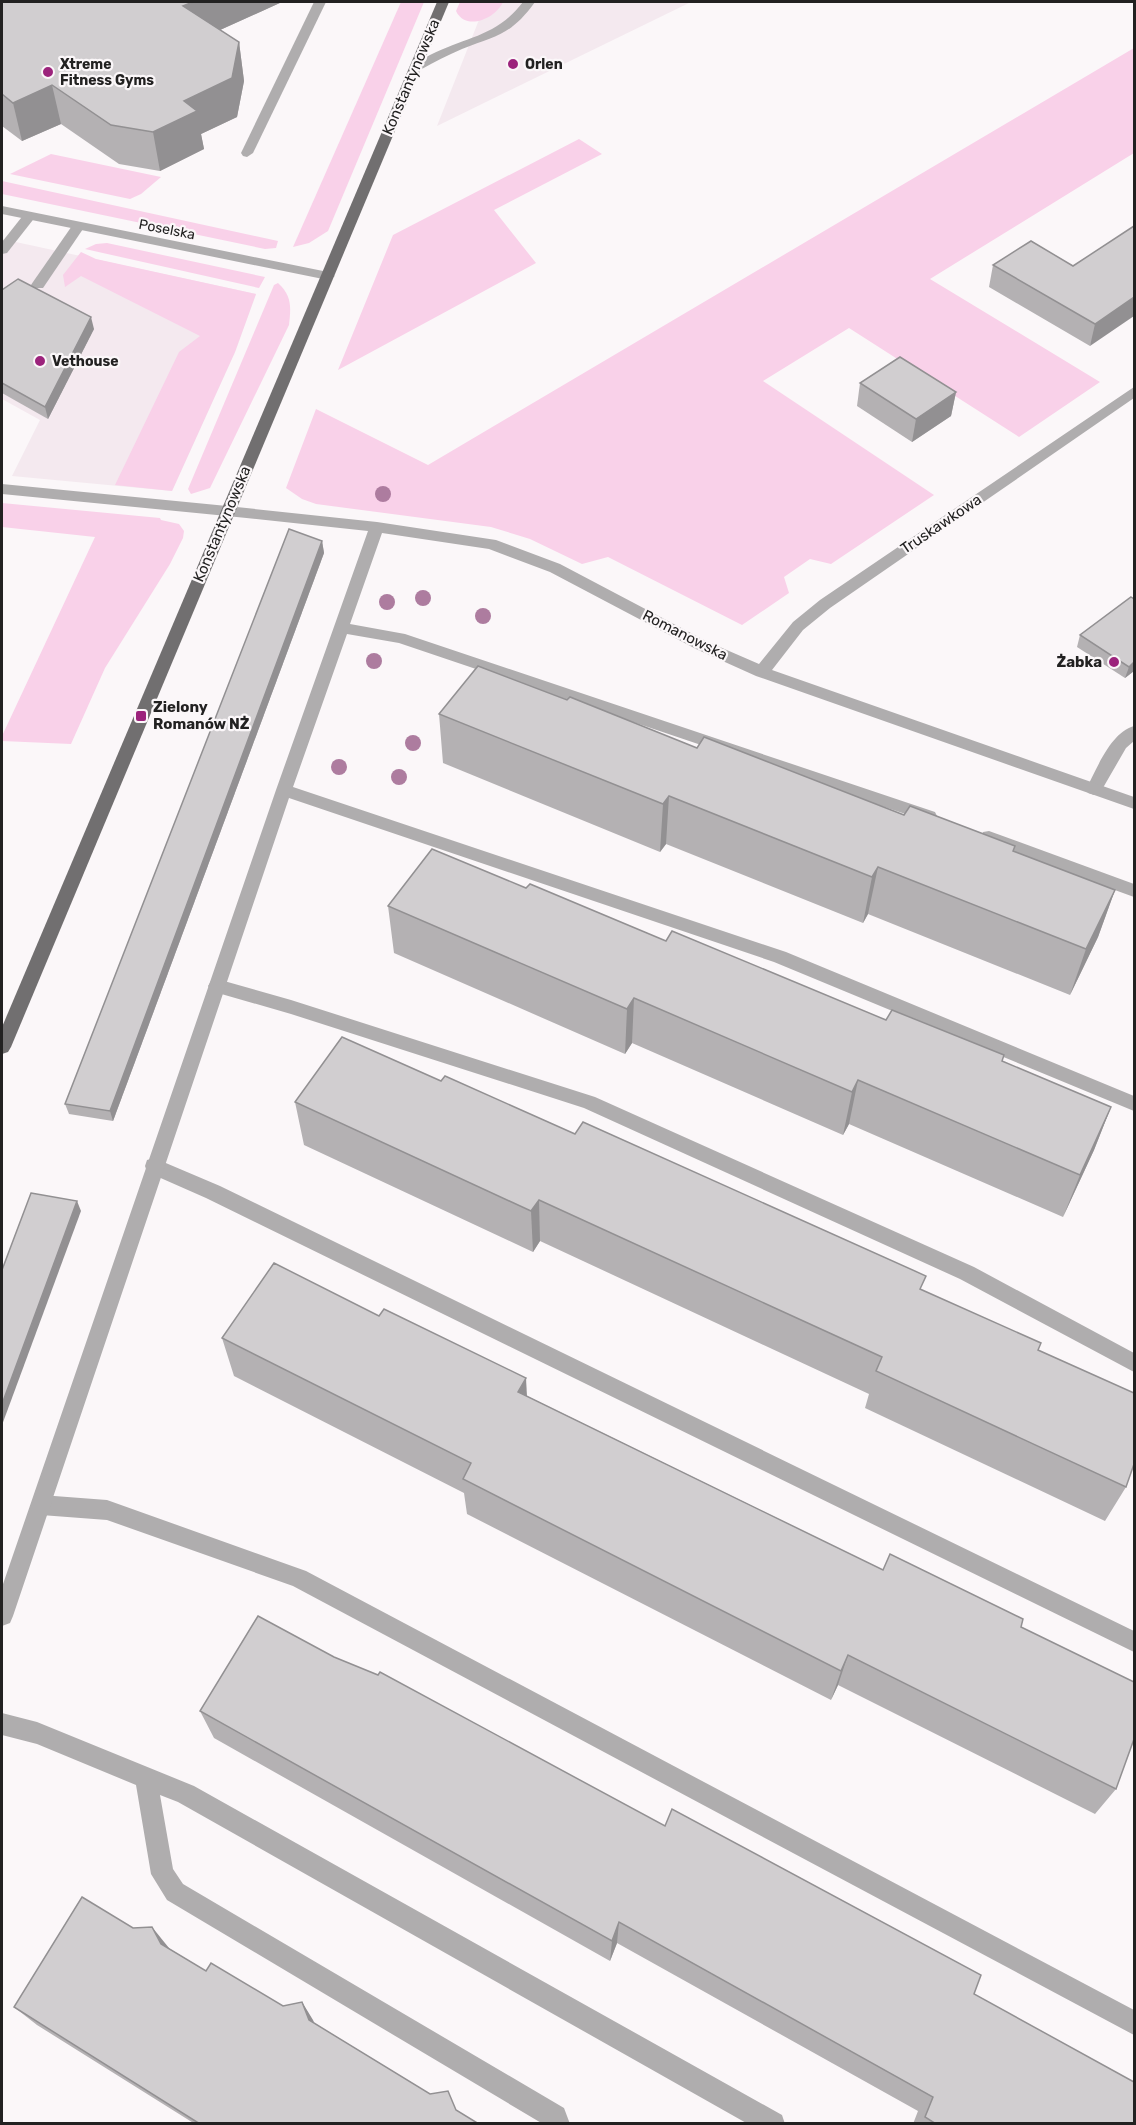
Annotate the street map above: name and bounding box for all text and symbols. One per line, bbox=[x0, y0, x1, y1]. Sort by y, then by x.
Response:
street label: Konstantynowska bbox=[378, 16, 444, 138]
place label: Xtreme Fitness Gyms bbox=[60, 56, 154, 89]
place label: Orlen bbox=[525, 56, 563, 73]
marker: Orlen bbox=[506, 57, 520, 71]
marker: Xtreme Fitness Gyms bbox=[41, 65, 55, 79]
street label: Poselska bbox=[137, 216, 197, 243]
place label: Vethouse bbox=[52, 353, 118, 370]
marker: Vethouse bbox=[33, 354, 47, 368]
street label: Konstantynowska bbox=[189, 463, 255, 585]
street label: Truskawkowa bbox=[897, 490, 985, 558]
street label: Romanowska bbox=[640, 606, 730, 664]
place label: Żabka bbox=[1056, 653, 1102, 671]
marker: Żabka bbox=[1107, 655, 1121, 669]
place label: Zielony Romanów NŻ bbox=[153, 698, 250, 733]
marker: Zielony Romanów NŻ bbox=[134, 709, 148, 723]

